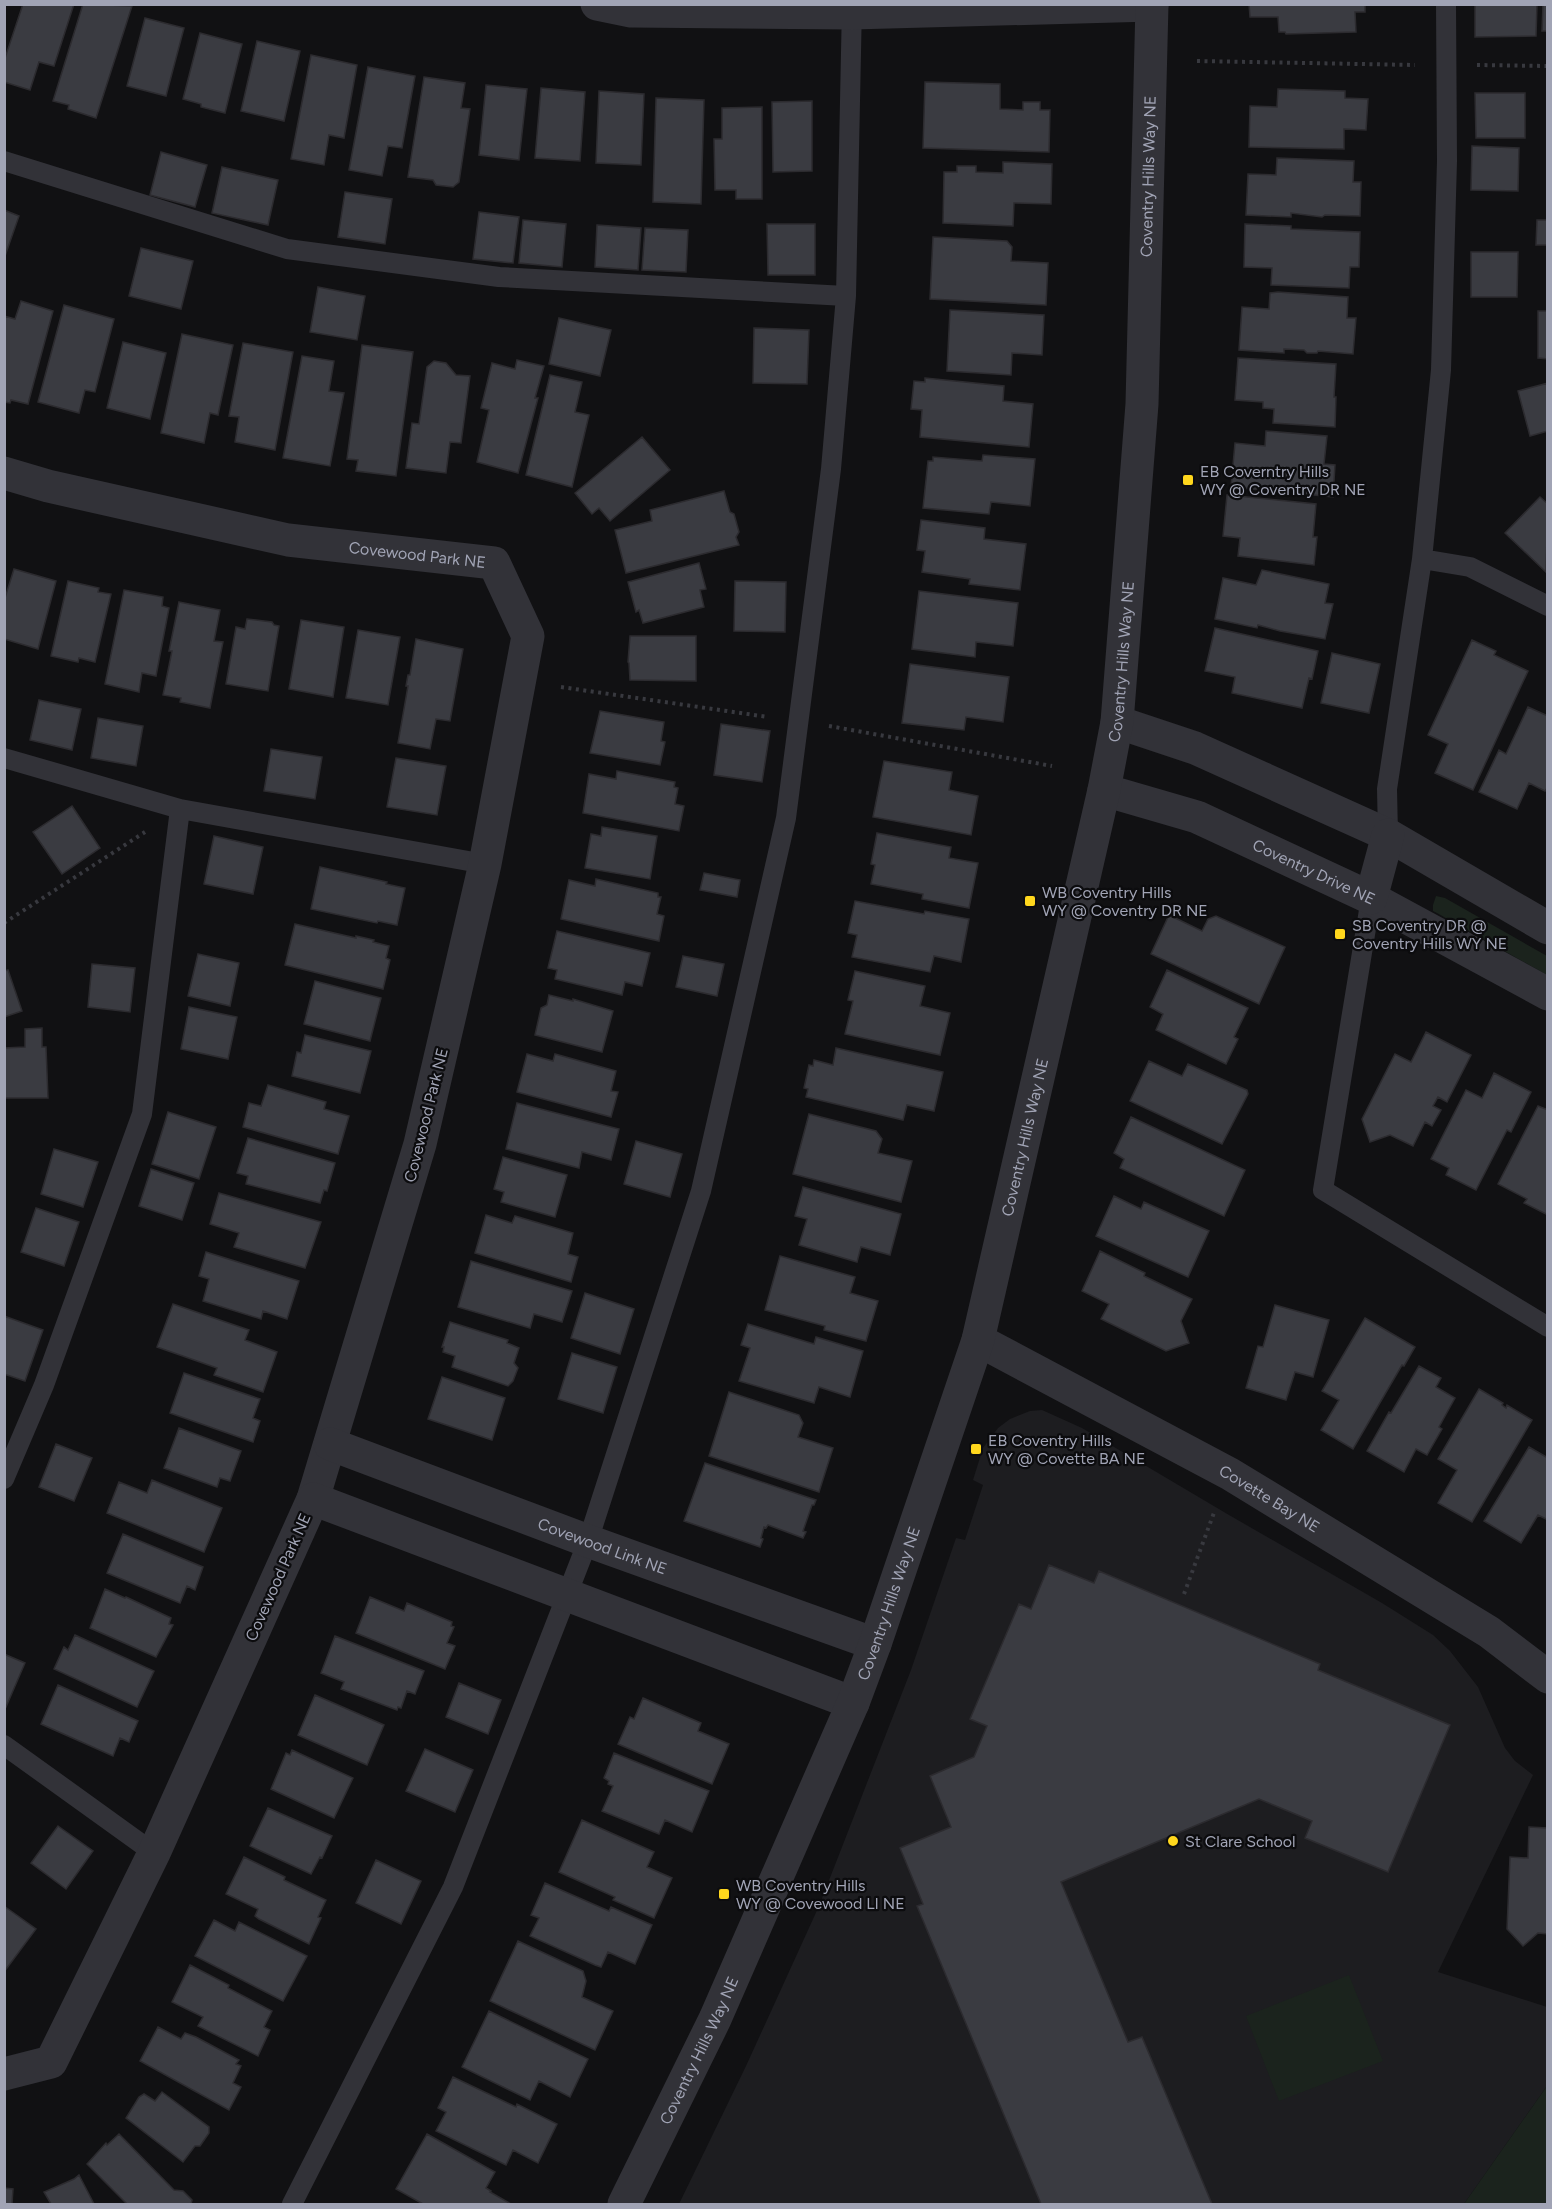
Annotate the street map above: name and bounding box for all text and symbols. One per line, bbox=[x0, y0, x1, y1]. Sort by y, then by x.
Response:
street label: Coventry Hills Way NE bbox=[1136, 95, 1159, 257]
place label: EB Coverntry Hills WY @ Coventry DR NE bbox=[1200, 462, 1366, 499]
marker: EB Coverntry Hills WY @ Coventry DR NE bbox=[1181, 473, 1195, 487]
street label: Covewood Park NE bbox=[348, 537, 487, 572]
street label: Coventry Hills Way NE bbox=[1104, 580, 1138, 744]
street label: Coventry Drive NE bbox=[1250, 835, 1378, 908]
place label: WB Coventry Hills WY @ Coventry DR NE bbox=[1042, 883, 1208, 920]
marker: WB Coventry Hills WY @ Coventry DR NE bbox=[1023, 894, 1037, 908]
place label: SB Coventry DR @ Coventry Hills WY NE bbox=[1352, 916, 1507, 953]
marker: SB Coventry DR @ Coventry Hills WY NE bbox=[1333, 927, 1347, 941]
street label: Covewood Park NE bbox=[400, 1046, 452, 1184]
street label: Coventry Hills Way NE bbox=[997, 1056, 1052, 1218]
place label: EB Coventry Hills WY @ Covette BA NE bbox=[988, 1431, 1145, 1468]
marker: EB Coventry Hills WY @ Covette BA NE bbox=[969, 1442, 983, 1456]
street label: Covette Bay NE bbox=[1216, 1461, 1324, 1536]
street label: Covewood Park NE bbox=[241, 1510, 315, 1644]
street label: Covewood Link NE bbox=[535, 1514, 670, 1578]
street label: Coventry Hills Way NE bbox=[853, 1524, 924, 1683]
place label: St Clare School bbox=[1185, 1832, 1296, 1851]
marker: St Clare School bbox=[1166, 1834, 1180, 1848]
place label: WB Coventry Hills WY @ Covewood LI NE bbox=[736, 1876, 905, 1913]
marker: WB Coventry Hills WY @ Covewood LI NE bbox=[717, 1887, 731, 1901]
street label: Coventry Hills Way NE bbox=[655, 1973, 742, 2127]

